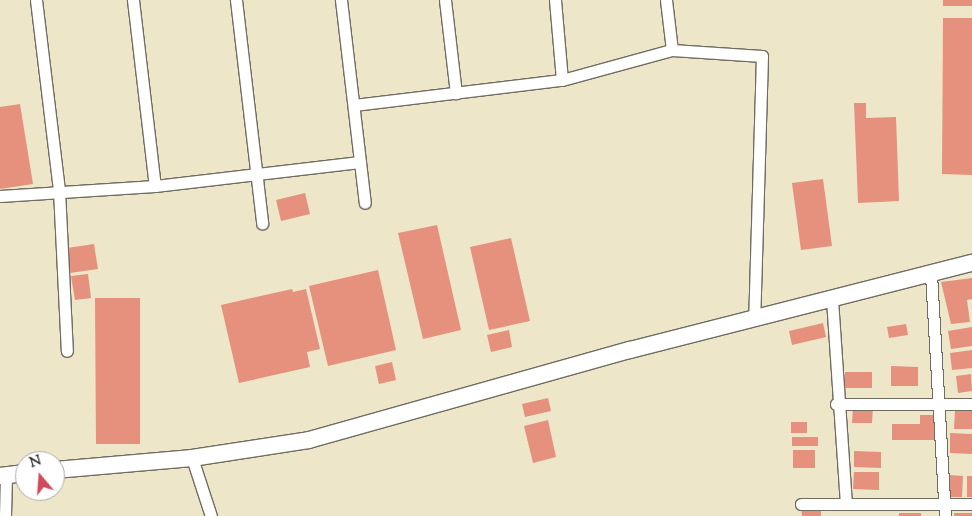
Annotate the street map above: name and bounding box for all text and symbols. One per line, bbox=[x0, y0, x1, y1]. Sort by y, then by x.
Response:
north arrow bbox=[15, 451, 65, 501]
text: N bbox=[27, 451, 44, 474]

